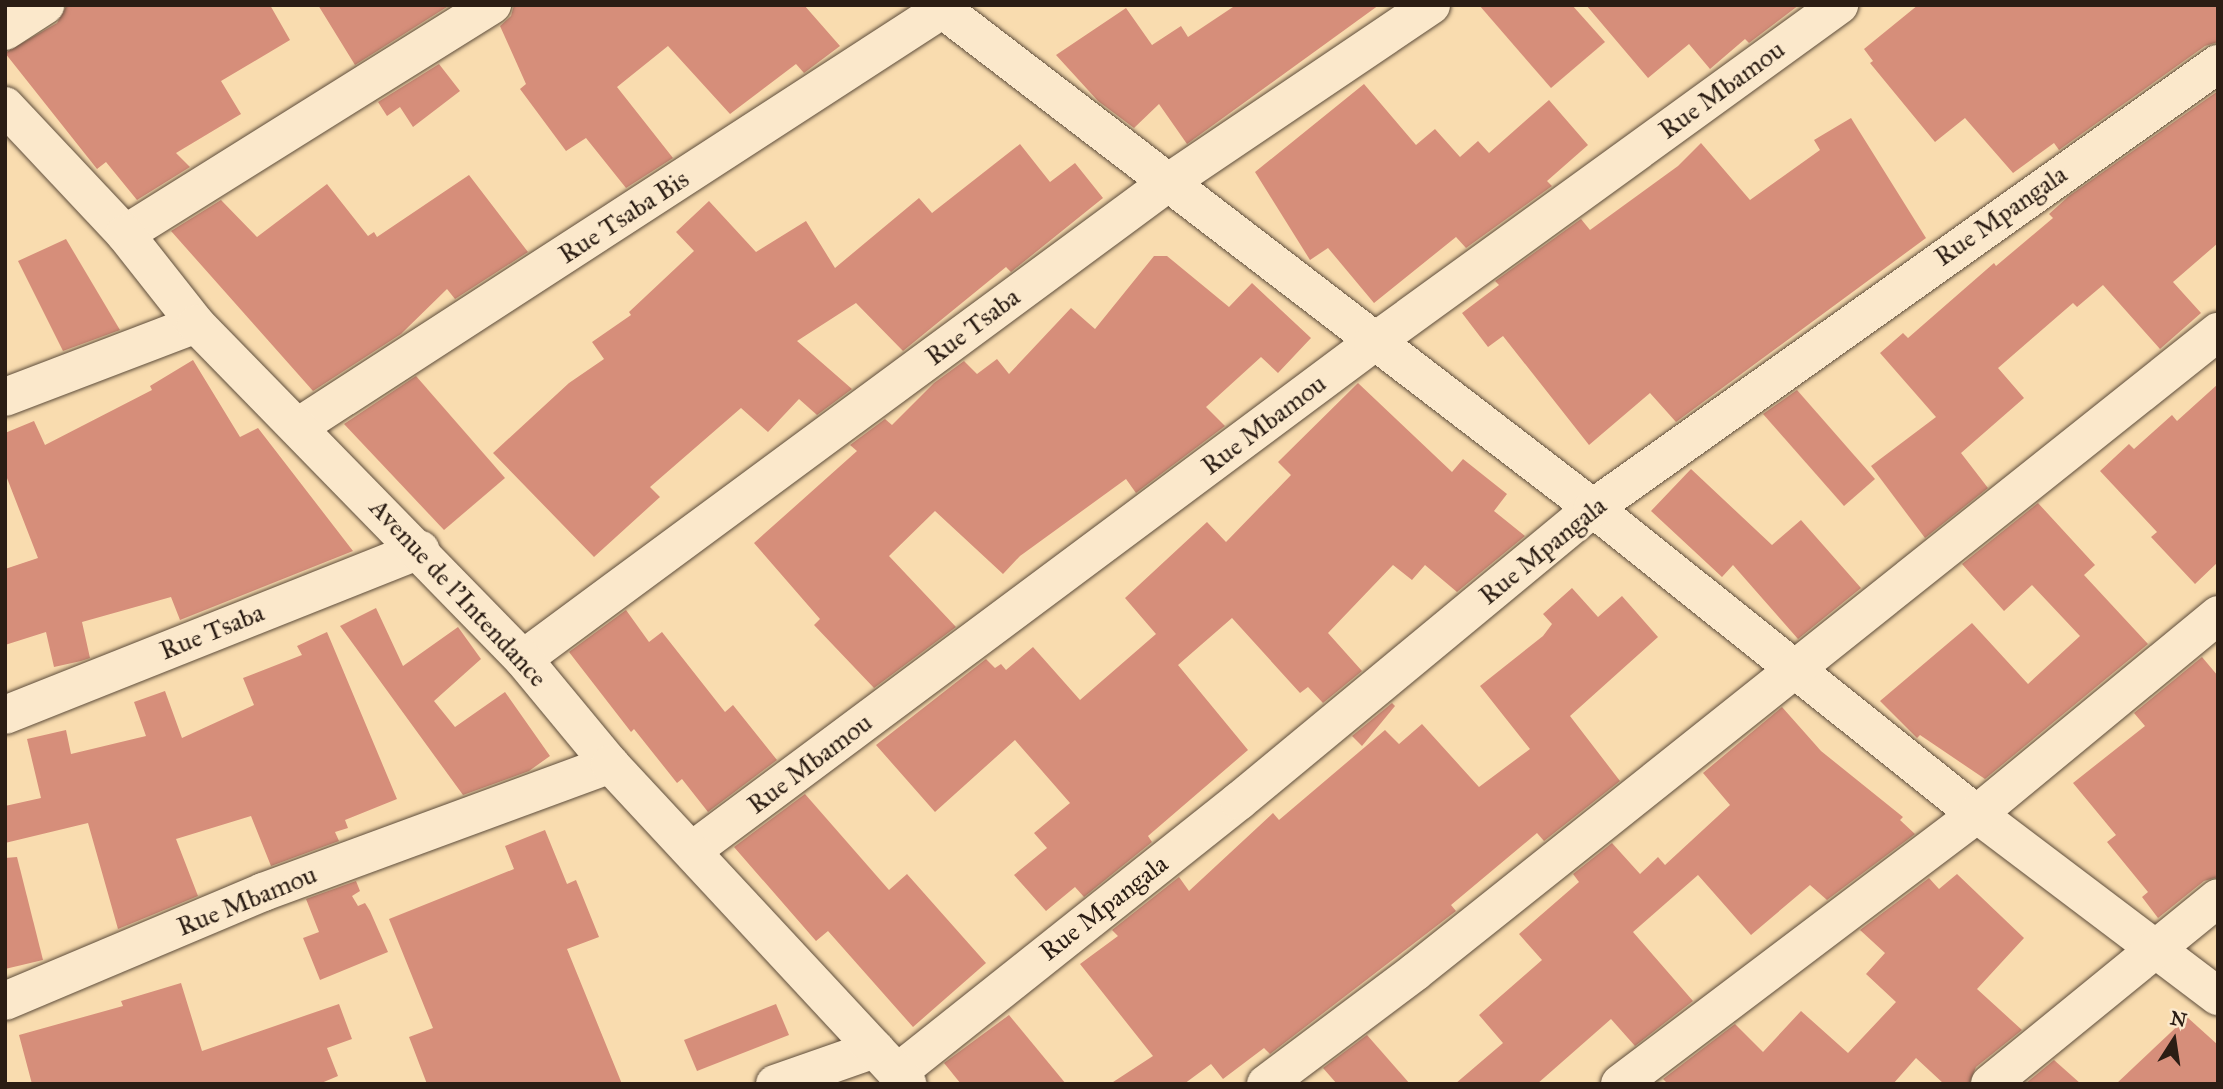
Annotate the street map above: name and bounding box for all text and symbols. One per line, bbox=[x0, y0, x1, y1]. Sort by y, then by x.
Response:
street label: Rue Mbamou bbox=[1653, 34, 1791, 146]
street label: Rue Mpangala bbox=[1929, 159, 2073, 273]
street label: Rue Tsaba Bis bbox=[553, 163, 695, 271]
street label: Rue Tsaba bbox=[920, 282, 1026, 372]
street label: Rue Mbamou bbox=[1196, 368, 1332, 482]
street label: Rue Mpangala bbox=[1473, 490, 1613, 612]
street label: Avenue de l'Intendance bbox=[363, 492, 553, 694]
street label: Rue Tsaba bbox=[155, 597, 269, 667]
street label: Rue Mbamou bbox=[742, 707, 878, 821]
street label: Rue Mpangala bbox=[1034, 848, 1174, 968]
street label: Rue Mbamou bbox=[173, 859, 321, 943]
north arrow bbox=[2139, 1005, 2209, 1075]
text: N bbox=[2168, 1006, 2189, 1032]

